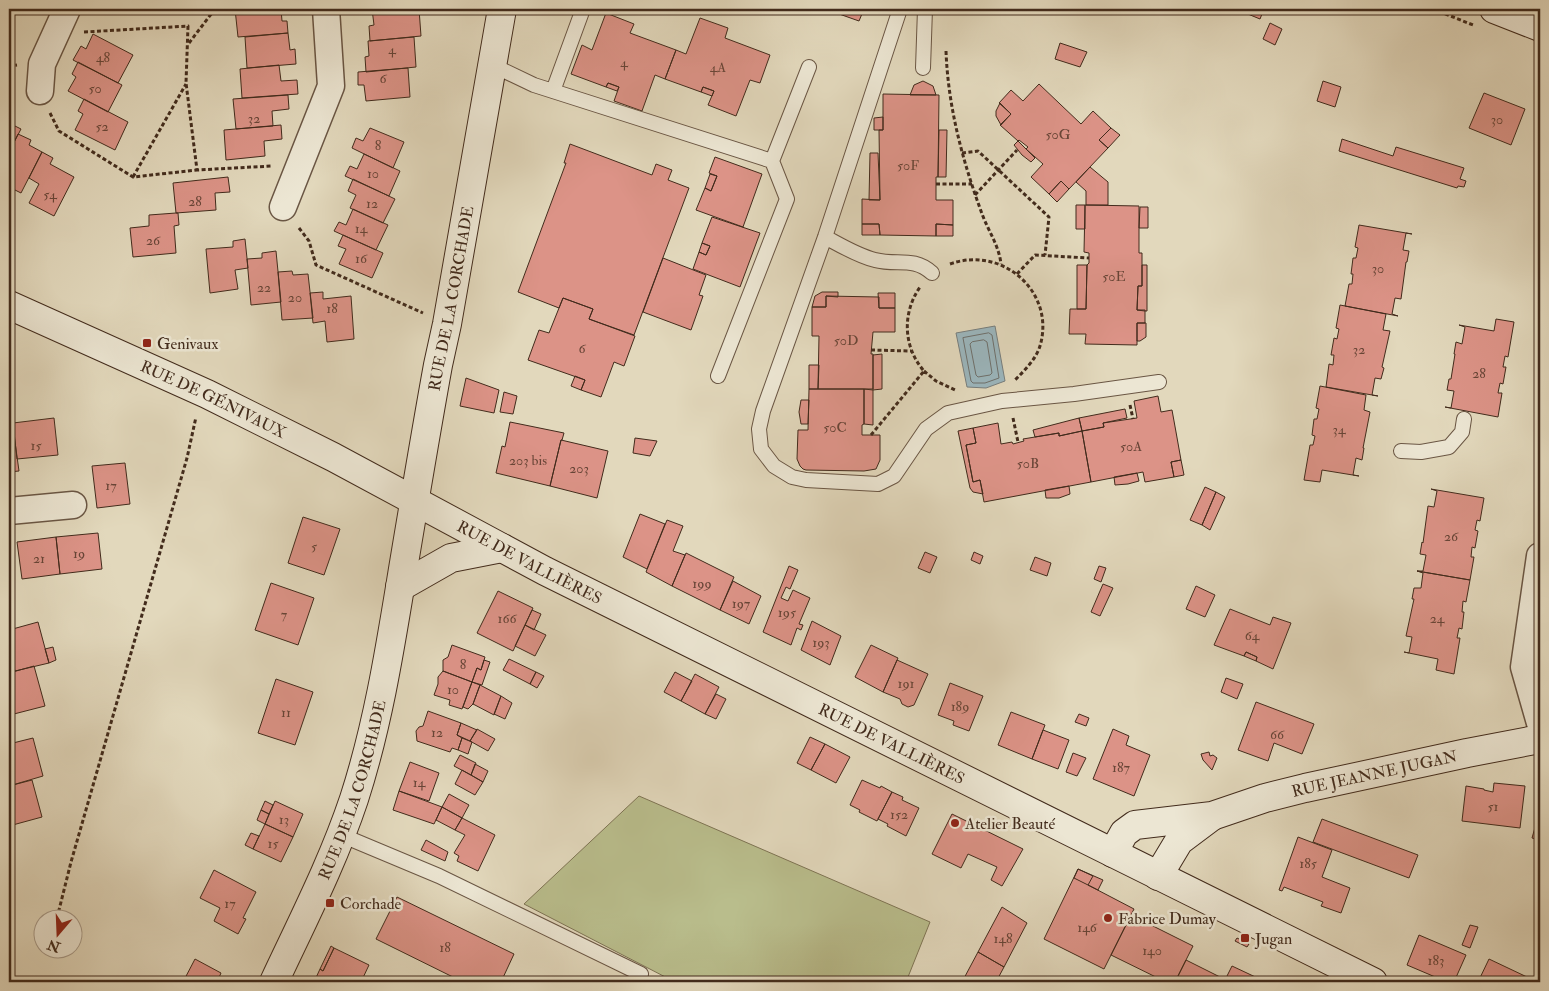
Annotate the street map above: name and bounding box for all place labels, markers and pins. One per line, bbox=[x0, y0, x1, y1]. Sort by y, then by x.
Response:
place label: Genivaux bbox=[157, 334, 218, 354]
marker: Genivaux bbox=[141, 337, 153, 349]
place label: Atelier Beauté bbox=[964, 814, 1056, 834]
marker: Atelier Beauté bbox=[949, 817, 961, 829]
place label: Corchade bbox=[340, 894, 402, 914]
marker: Corchade bbox=[324, 897, 336, 909]
place label: Fabrice Dumay bbox=[1118, 909, 1217, 929]
marker: Fabrice Dumay bbox=[1102, 912, 1114, 924]
place label: Jugan bbox=[1254, 929, 1292, 950]
marker: Jugan bbox=[1239, 932, 1251, 944]

